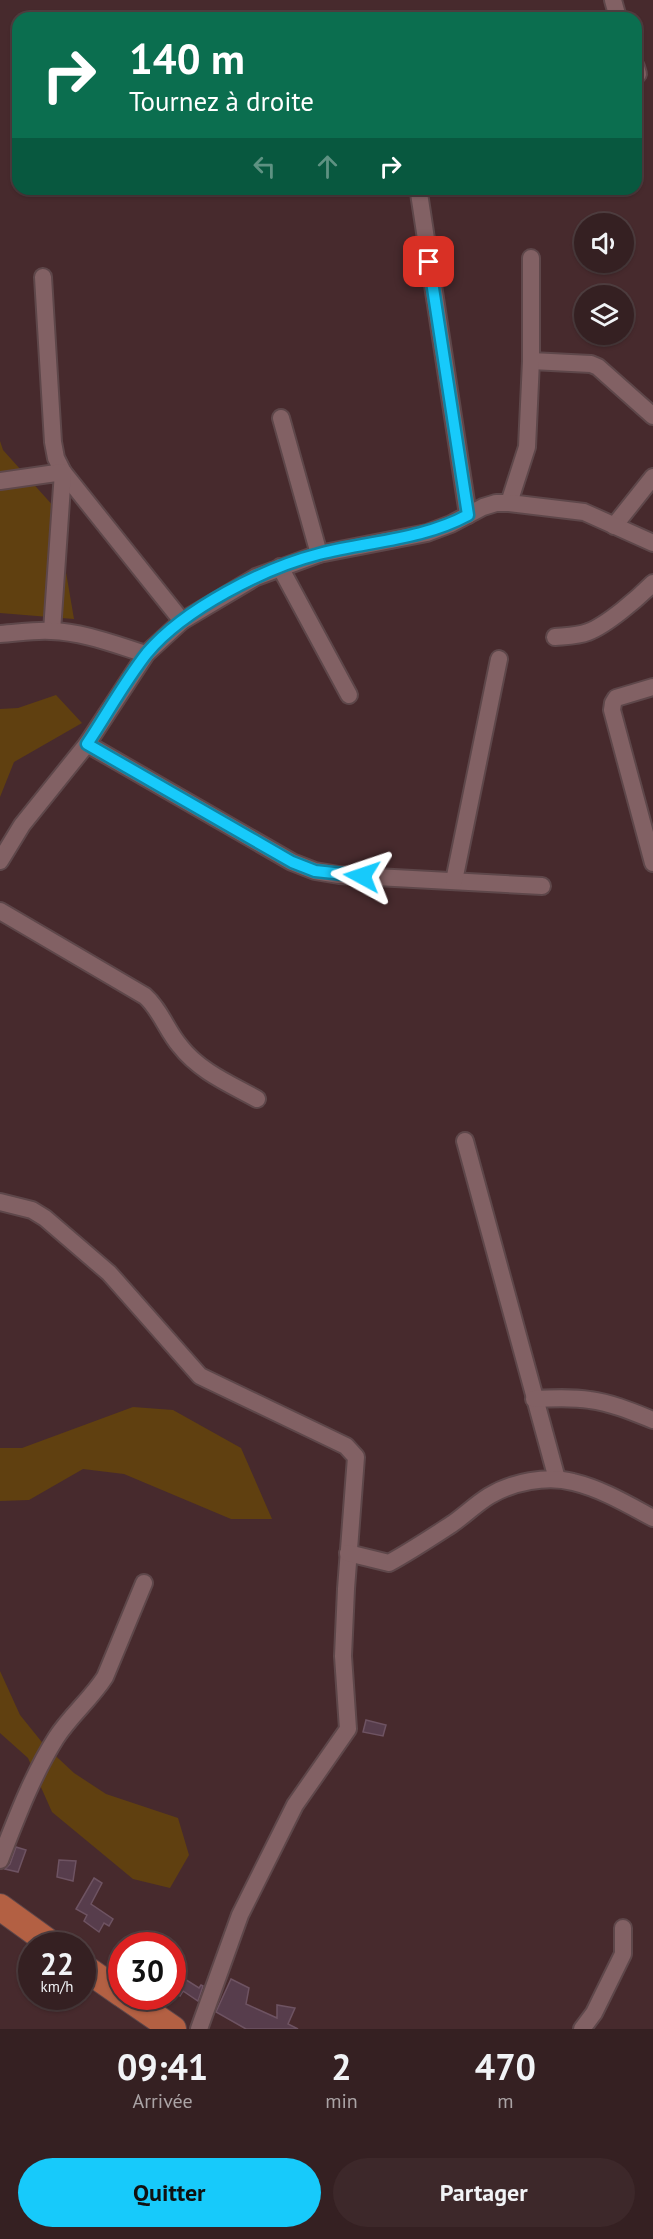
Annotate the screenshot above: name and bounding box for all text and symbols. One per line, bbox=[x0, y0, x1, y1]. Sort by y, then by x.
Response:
text: 140 m bbox=[129, 31, 245, 86]
icon: right bbox=[30, 36, 108, 114]
text: Tournez à droite bbox=[129, 84, 314, 118]
icon: left bbox=[248, 150, 281, 183]
icon: ahead bbox=[311, 150, 344, 183]
icon: right bbox=[374, 150, 407, 183]
map controls bbox=[574, 213, 634, 345]
button: sound bbox=[574, 213, 634, 273]
pin bbox=[403, 236, 454, 287]
icon: arrive bbox=[412, 245, 445, 278]
button: layers bbox=[574, 285, 634, 345]
position arrow bbox=[330, 844, 394, 908]
speed limit sign: 30 bbox=[108, 1932, 186, 2010]
text: 22 bbox=[40, 1944, 74, 1983]
text: km/h bbox=[41, 1977, 73, 1996]
text: 09:41 bbox=[117, 2043, 208, 2090]
text: 2 bbox=[331, 2043, 352, 2090]
text: 470 bbox=[475, 2043, 536, 2090]
text: Arrivée bbox=[133, 2088, 193, 2114]
text: min bbox=[325, 2088, 358, 2114]
text: m bbox=[497, 2088, 514, 2114]
button: Quitter bbox=[18, 2158, 321, 2227]
button: Partager bbox=[333, 2158, 635, 2227]

